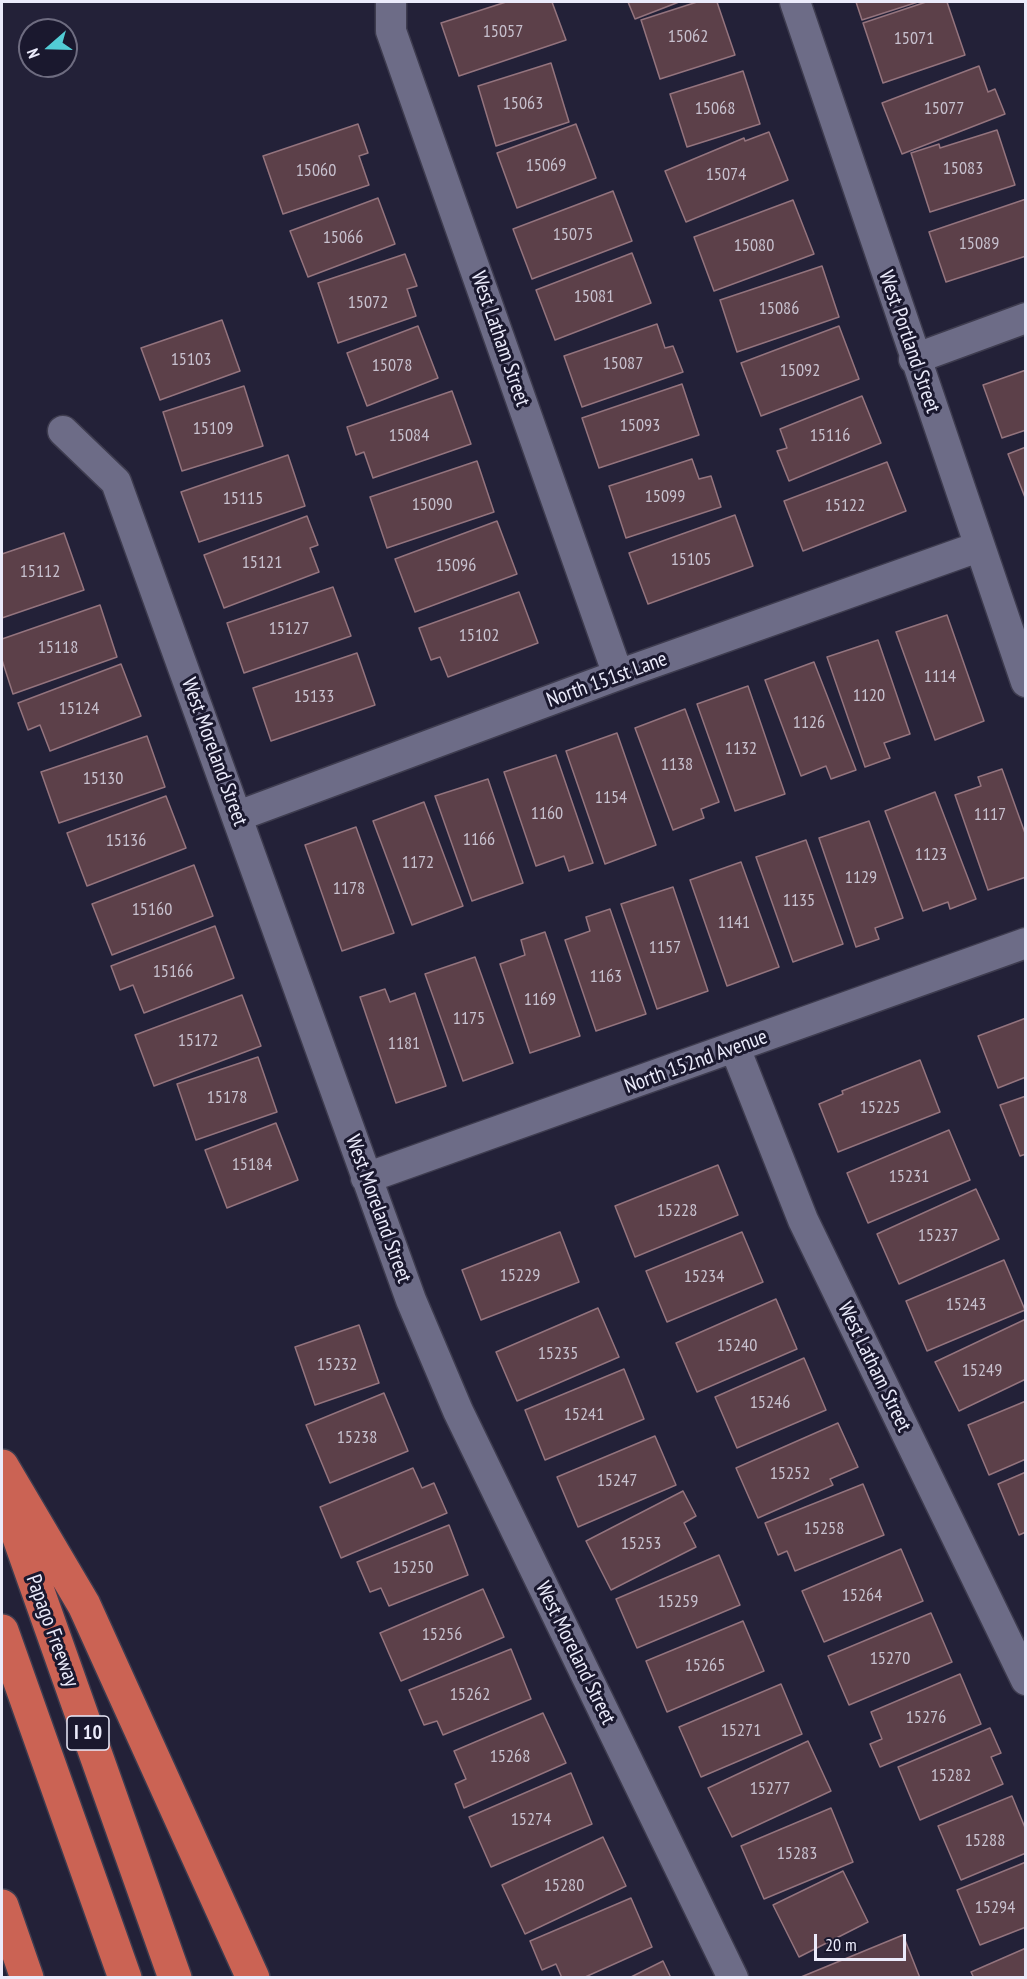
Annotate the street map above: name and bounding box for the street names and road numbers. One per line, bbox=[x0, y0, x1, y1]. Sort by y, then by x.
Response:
street label: West Latham Street bbox=[465, 268, 535, 410]
street label: West Portland Street bbox=[873, 268, 945, 416]
street label: North 151st Lane bbox=[543, 647, 671, 713]
street label: West Moreland Street bbox=[176, 675, 252, 829]
street label: North 152nd Avenue bbox=[621, 1024, 771, 1100]
street label: West Moreland Street bbox=[340, 1132, 416, 1286]
street label: West Latham Street bbox=[832, 1298, 916, 1436]
street label: Papago Freeway bbox=[20, 1571, 84, 1691]
street label: West Moreland Street bbox=[530, 1577, 620, 1729]
road number: I 10 bbox=[67, 1716, 109, 1750]

